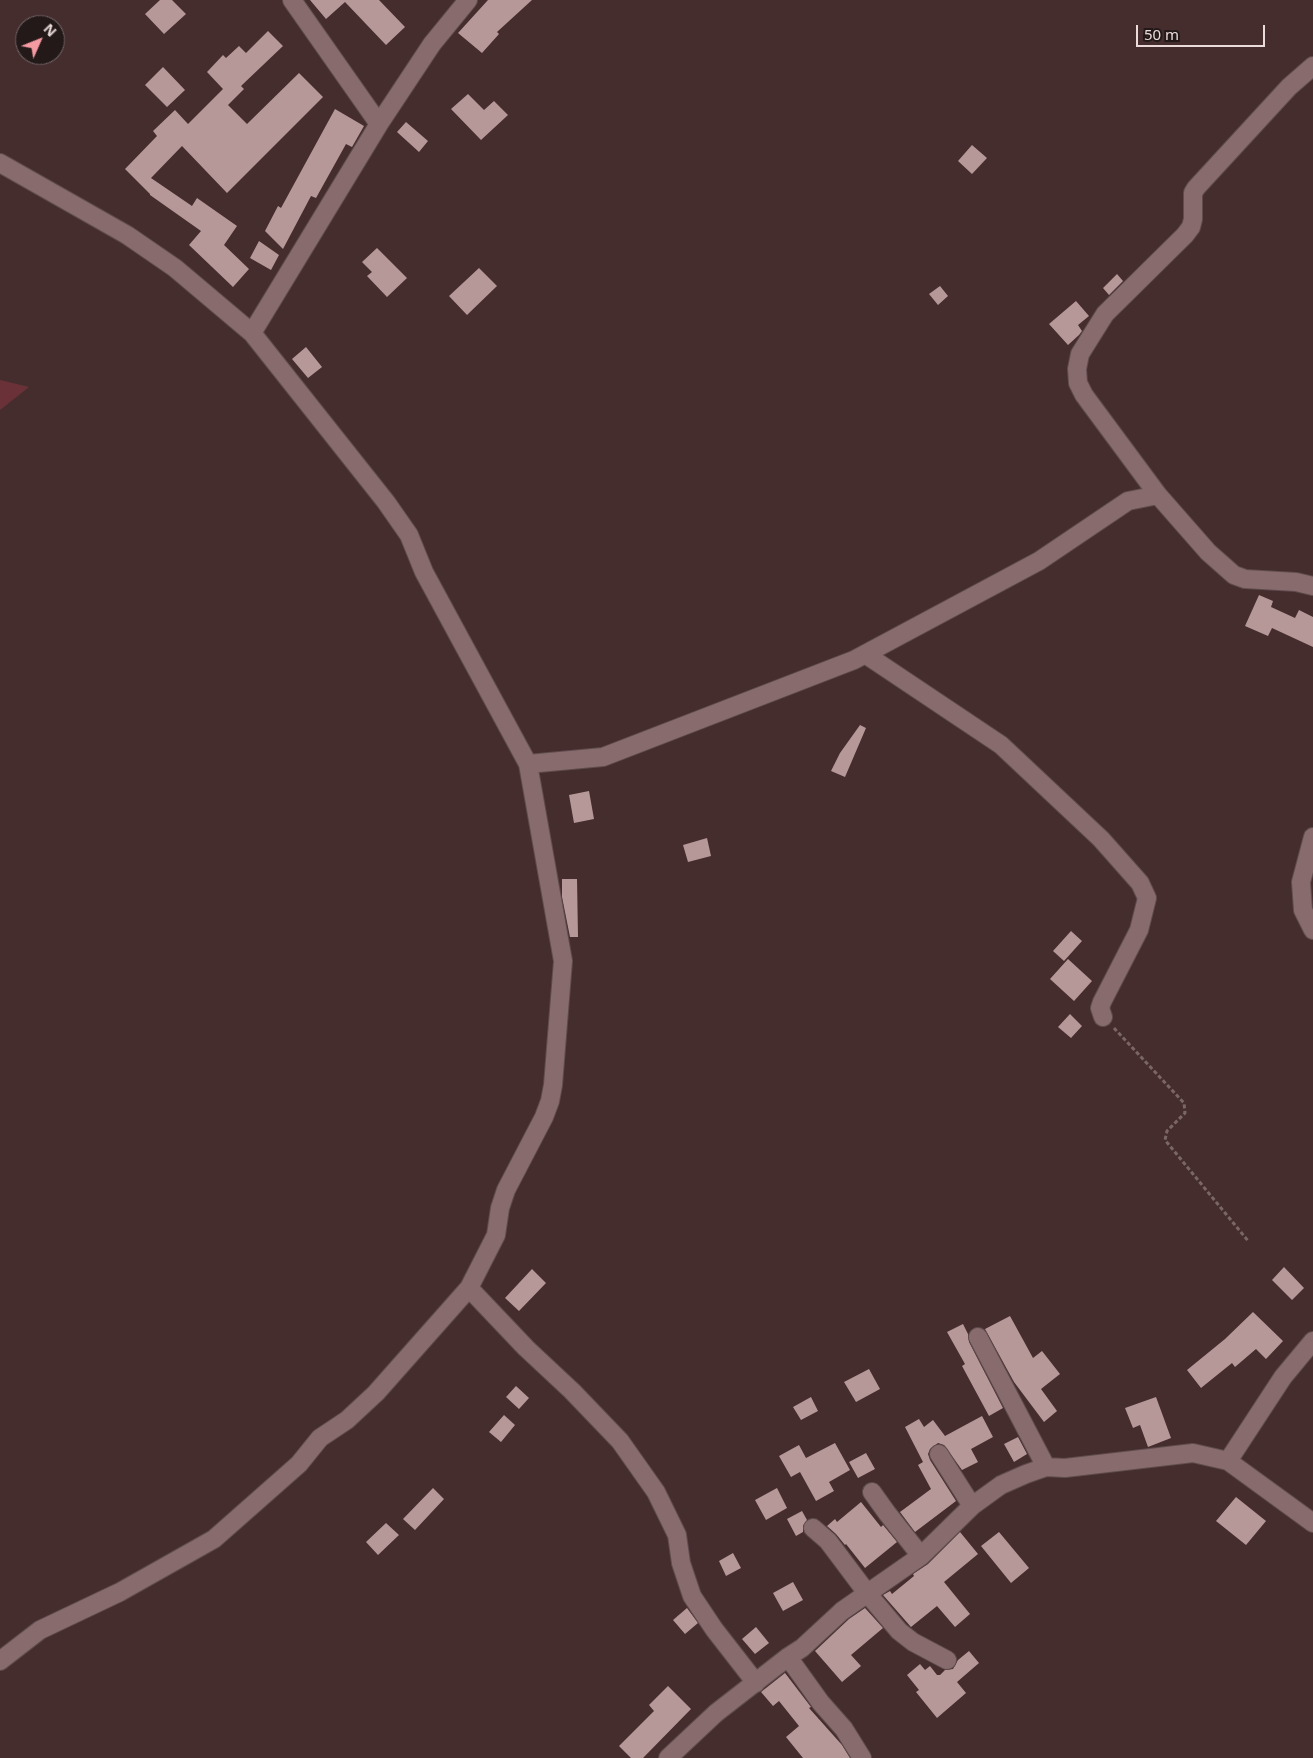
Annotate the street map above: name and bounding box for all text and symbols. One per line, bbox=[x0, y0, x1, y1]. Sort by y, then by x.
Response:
north arrow bbox=[15, 15, 65, 65]
scale bar bbox=[1138, 15, 1267, 47]
text: N bbox=[40, 19, 61, 41]
text: 50 m bbox=[1144, 24, 1179, 44]

